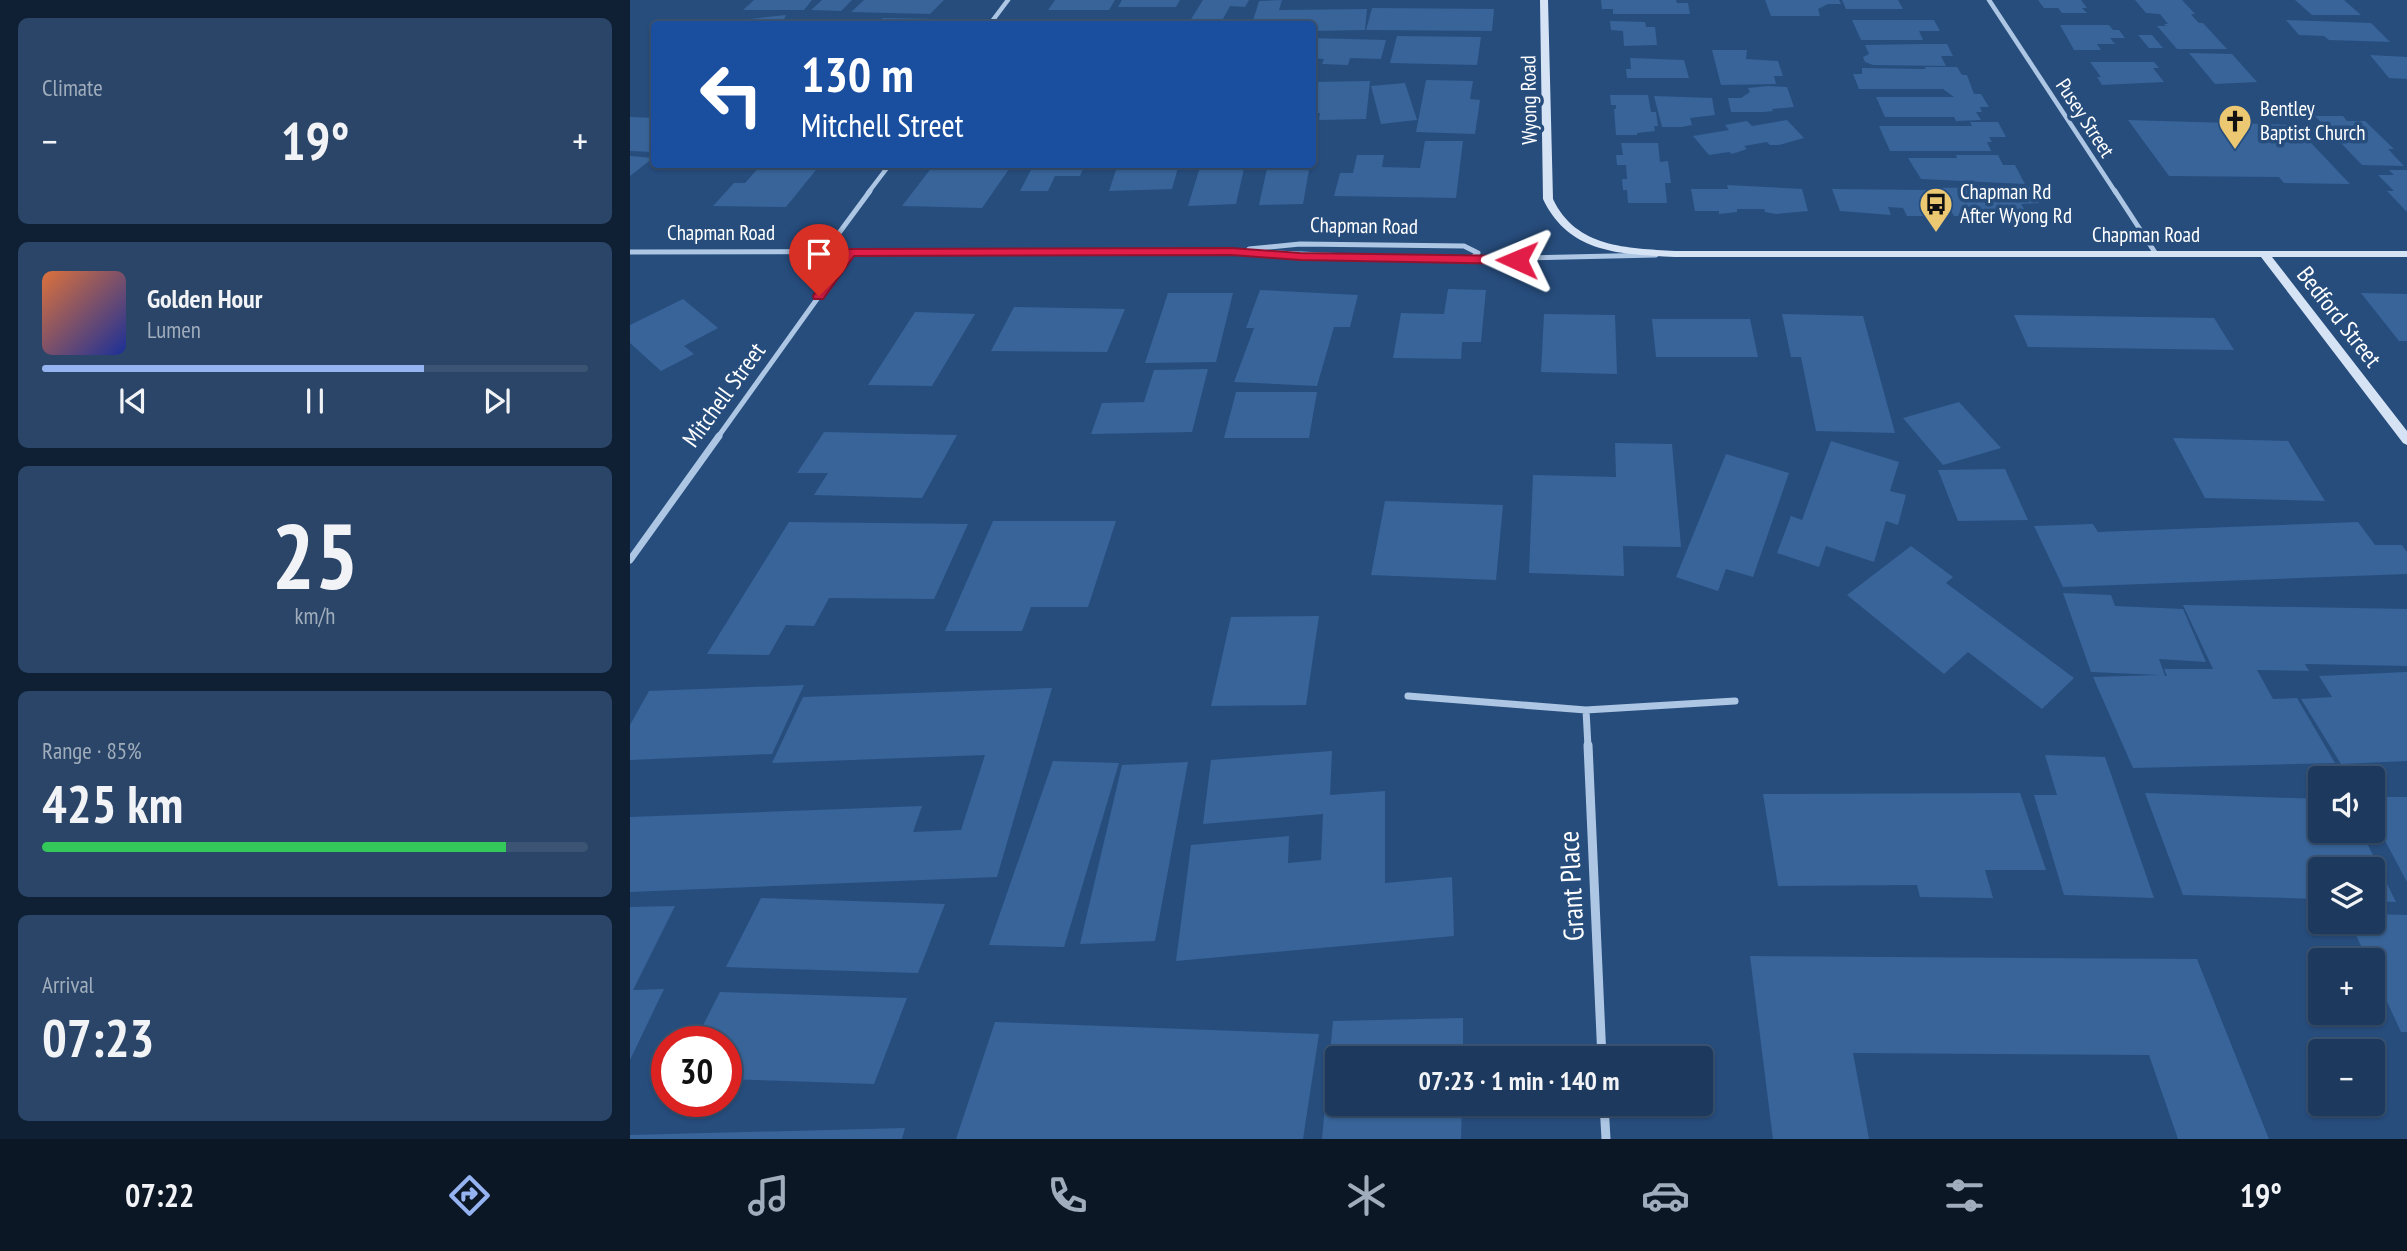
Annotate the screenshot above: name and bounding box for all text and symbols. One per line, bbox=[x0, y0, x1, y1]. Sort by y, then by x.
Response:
text: 130 m bbox=[801, 42, 914, 106]
icon: left bbox=[686, 49, 777, 140]
street label: Wyong Road bbox=[1514, 55, 1543, 145]
text: Climate bbox=[42, 73, 103, 102]
street label: Pusey Street bbox=[2050, 73, 2121, 162]
place label: Bentley Baptist Church bbox=[2260, 95, 2366, 146]
church icon: Bentley Baptist Church bbox=[2216, 102, 2254, 151]
text: Mitchell Street bbox=[801, 104, 964, 146]
text: 19° bbox=[281, 107, 349, 174]
text: − bbox=[42, 116, 58, 165]
text: + bbox=[572, 116, 588, 165]
place label: Chapman Rd After Wyong Rd bbox=[1960, 178, 2072, 229]
bus stop icon: Chapman Rd After Wyong Rd bbox=[1917, 185, 1955, 234]
street label: Chapman Road bbox=[1310, 211, 1418, 240]
street label: Chapman Road bbox=[667, 219, 775, 246]
street label: Chapman Road bbox=[2092, 221, 2200, 248]
position arrow bbox=[1480, 223, 1554, 297]
pin bbox=[789, 224, 849, 296]
icon: arrive bbox=[800, 235, 838, 273]
street label: Bedford Street bbox=[2290, 260, 2389, 374]
text: Golden Hour bbox=[147, 282, 262, 315]
text: Lumen bbox=[147, 315, 201, 344]
street label: Mitchell Street bbox=[675, 336, 772, 453]
icon: previous bbox=[114, 382, 152, 420]
icon: pause bbox=[296, 382, 334, 420]
icon: next bbox=[478, 382, 516, 420]
text: 25 bbox=[272, 496, 359, 614]
text: km/h bbox=[295, 601, 335, 630]
text: Range · 85% bbox=[42, 736, 142, 765]
map controls bbox=[2308, 766, 2385, 1116]
button: sound bbox=[2308, 766, 2385, 843]
text: 425 km bbox=[42, 770, 183, 837]
street label: Grant Place bbox=[1549, 830, 1592, 942]
button: layers bbox=[2308, 857, 2385, 934]
button: + bbox=[2308, 948, 2385, 1025]
text: Arrival bbox=[42, 970, 94, 999]
text: 07:23 bbox=[42, 1004, 154, 1071]
speed limit sign: 30 bbox=[651, 1026, 742, 1117]
button: − bbox=[2308, 1039, 2385, 1116]
text: 07:23 · 1 min · 140 m bbox=[1419, 1064, 1619, 1097]
icon: directions bbox=[445, 1171, 494, 1220]
icon: music bbox=[744, 1171, 793, 1220]
icon: phone bbox=[1043, 1171, 1092, 1220]
icon: climate bbox=[1342, 1171, 1391, 1220]
icon: car bbox=[1641, 1171, 1690, 1220]
icon: filters bbox=[1940, 1171, 1989, 1220]
text: 07:22 bbox=[125, 1174, 194, 1216]
text: 19° bbox=[2240, 1174, 2282, 1216]

